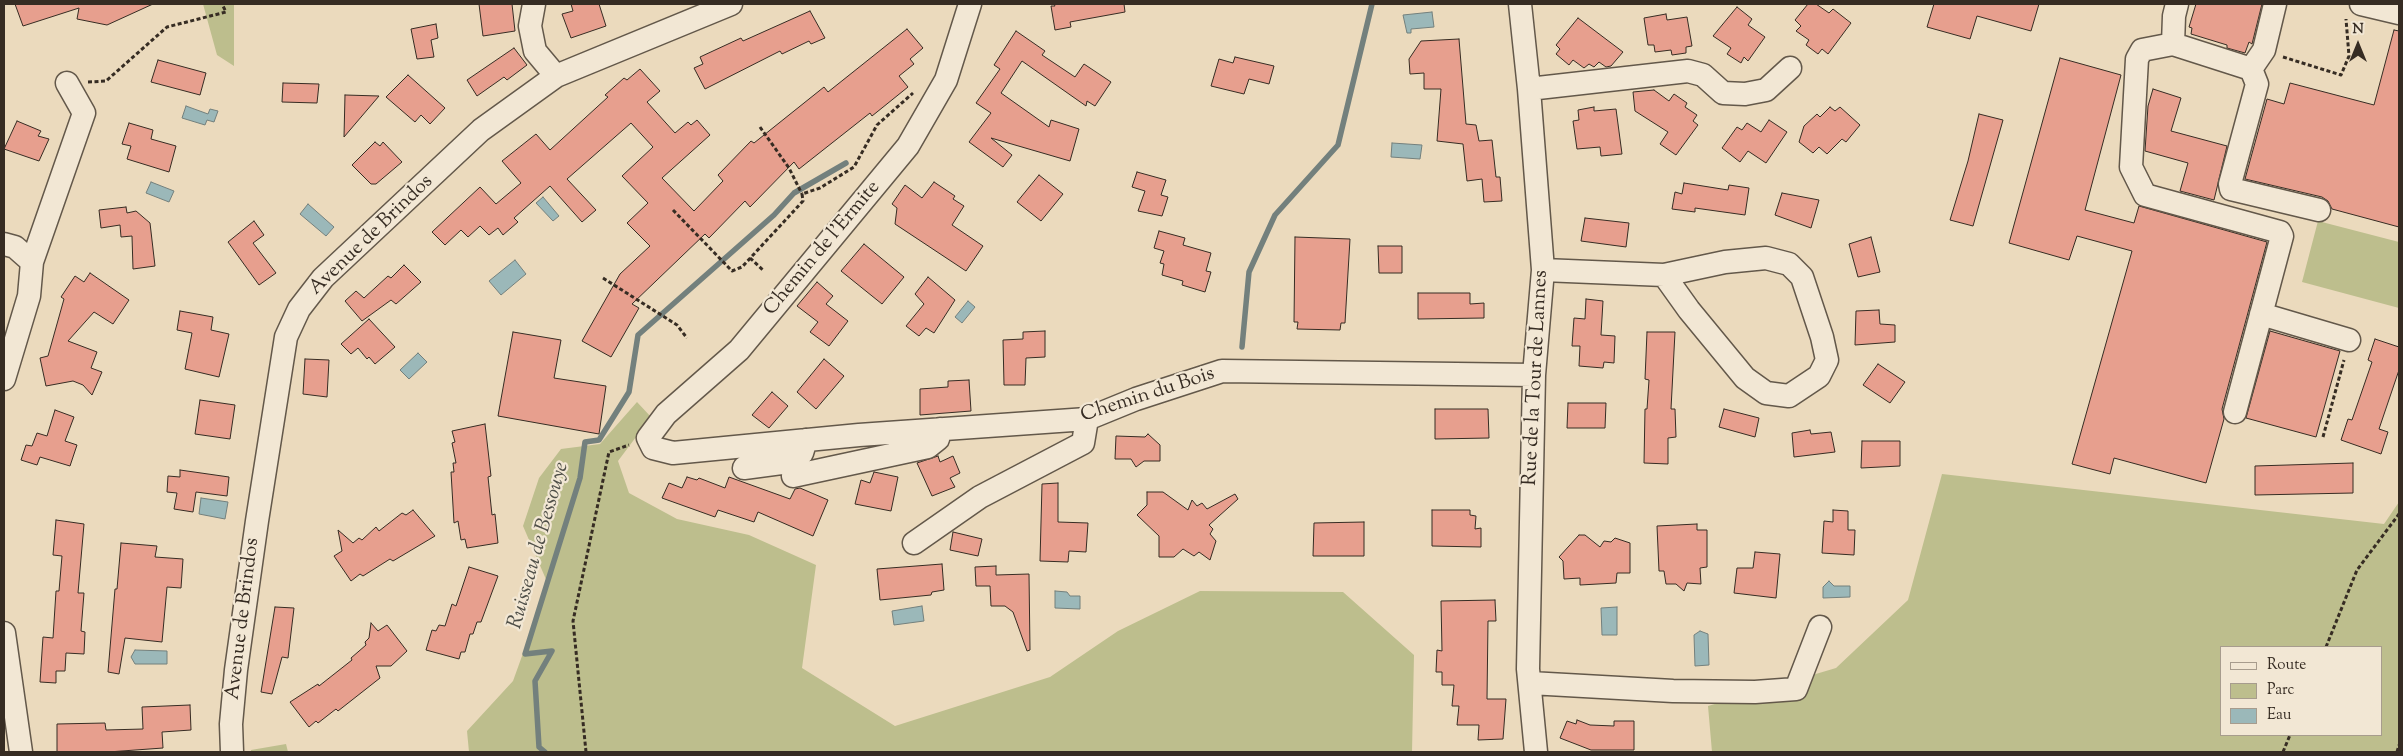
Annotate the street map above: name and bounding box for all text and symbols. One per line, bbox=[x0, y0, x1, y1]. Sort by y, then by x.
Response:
north arrow bbox=[2333, 20, 2383, 70]
text: N bbox=[2352, 20, 2364, 40]
street label: Avenue de Brindos bbox=[305, 171, 439, 301]
street label: Chemin de l'Ermite bbox=[760, 177, 886, 321]
street label: Rue de la Tour de Lannes bbox=[1519, 270, 1555, 486]
street label: Chemin du Bois bbox=[1078, 363, 1218, 429]
water label: Ruisseau de Bessouye bbox=[504, 460, 576, 632]
street label: Avenue de Brindos bbox=[222, 537, 266, 701]
legend bbox=[2220, 646, 2383, 736]
text: Route bbox=[2267, 655, 2306, 676]
text: Parc bbox=[2267, 680, 2294, 701]
text: Eau bbox=[2267, 705, 2291, 726]

